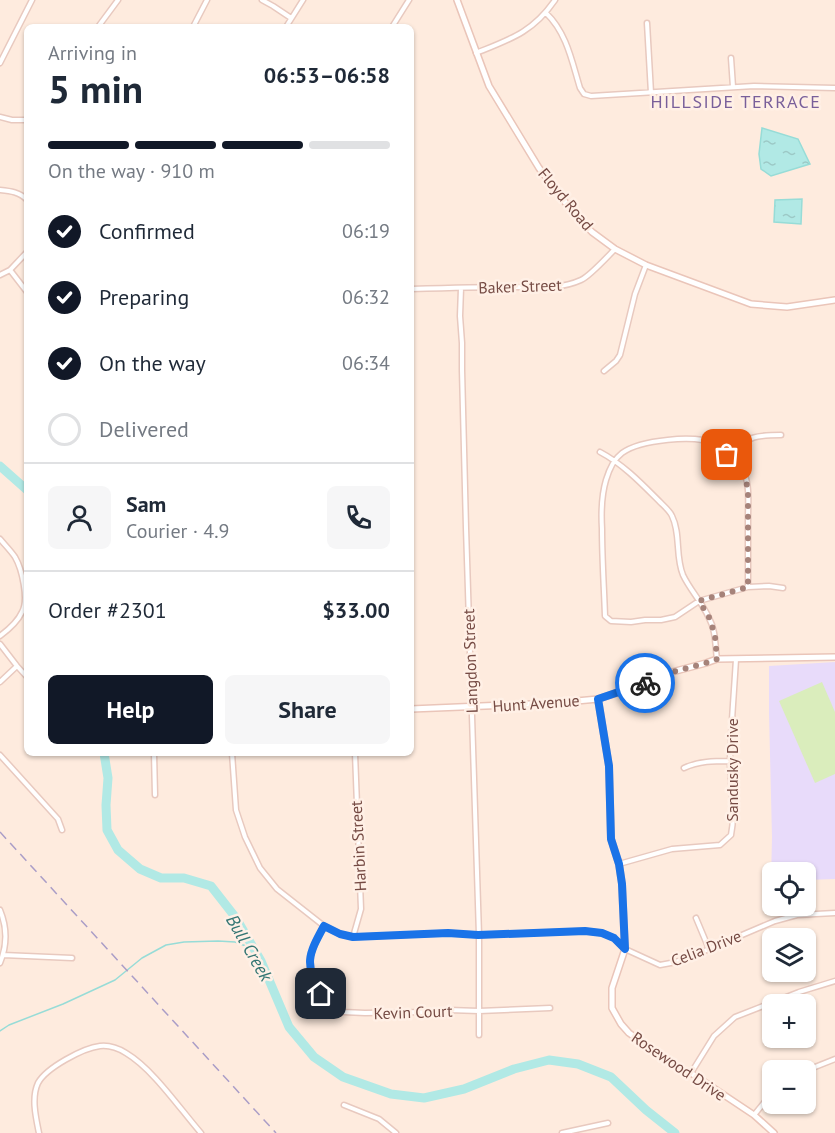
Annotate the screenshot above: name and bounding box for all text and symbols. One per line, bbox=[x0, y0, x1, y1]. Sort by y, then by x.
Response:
text: Arriving in bbox=[48, 40, 137, 66]
text: 06:53–06:58 bbox=[264, 61, 390, 89]
text: 5 min bbox=[48, 63, 143, 114]
district label: HILLSIDE TERRACE bbox=[650, 90, 822, 113]
text: On the way · 910 m bbox=[48, 158, 215, 184]
street label: Floyd Road bbox=[534, 164, 598, 234]
icon: check bbox=[48, 215, 81, 248]
text: Confirmed bbox=[99, 217, 195, 245]
text: 06:19 bbox=[342, 218, 390, 244]
street label: Baker Street bbox=[478, 275, 563, 297]
icon: check bbox=[48, 281, 81, 314]
text: Preparing bbox=[99, 283, 189, 311]
text: 06:32 bbox=[342, 284, 390, 310]
icon: check bbox=[48, 347, 81, 380]
text: On the way bbox=[99, 349, 206, 377]
text: 06:34 bbox=[342, 350, 390, 376]
text: Delivered bbox=[99, 415, 189, 443]
pin bbox=[701, 429, 752, 480]
icon: bag bbox=[710, 438, 743, 471]
button: person bbox=[48, 486, 111, 549]
button: phone bbox=[327, 486, 390, 549]
text: Sam bbox=[126, 490, 166, 518]
text: Courier · 4.9 bbox=[126, 518, 229, 544]
text: Order #2301 bbox=[48, 596, 167, 624]
text: $33.00 bbox=[322, 596, 390, 624]
street label: Langdon Street bbox=[458, 608, 482, 713]
courier bbox=[615, 653, 675, 713]
icon: bike bbox=[629, 667, 662, 700]
button: Help bbox=[48, 675, 213, 744]
button: Share bbox=[225, 675, 390, 744]
street label: Hunt Avenue bbox=[492, 690, 580, 716]
street label: Sandusky Drive bbox=[722, 718, 742, 822]
street label: Harbin Street bbox=[346, 799, 370, 892]
map controls bbox=[762, 862, 816, 1114]
button: locate bbox=[762, 862, 816, 916]
water label: Bull Creek bbox=[221, 910, 278, 986]
street label: Celia Drive bbox=[668, 925, 744, 971]
button: layers bbox=[762, 928, 816, 982]
pin bbox=[295, 968, 346, 1019]
icon: home bbox=[304, 977, 337, 1010]
button: + bbox=[762, 994, 816, 1048]
street label: Kevin Court bbox=[373, 1001, 453, 1023]
street label: Rosewood Drive bbox=[628, 1027, 730, 1105]
button: − bbox=[762, 1060, 816, 1114]

